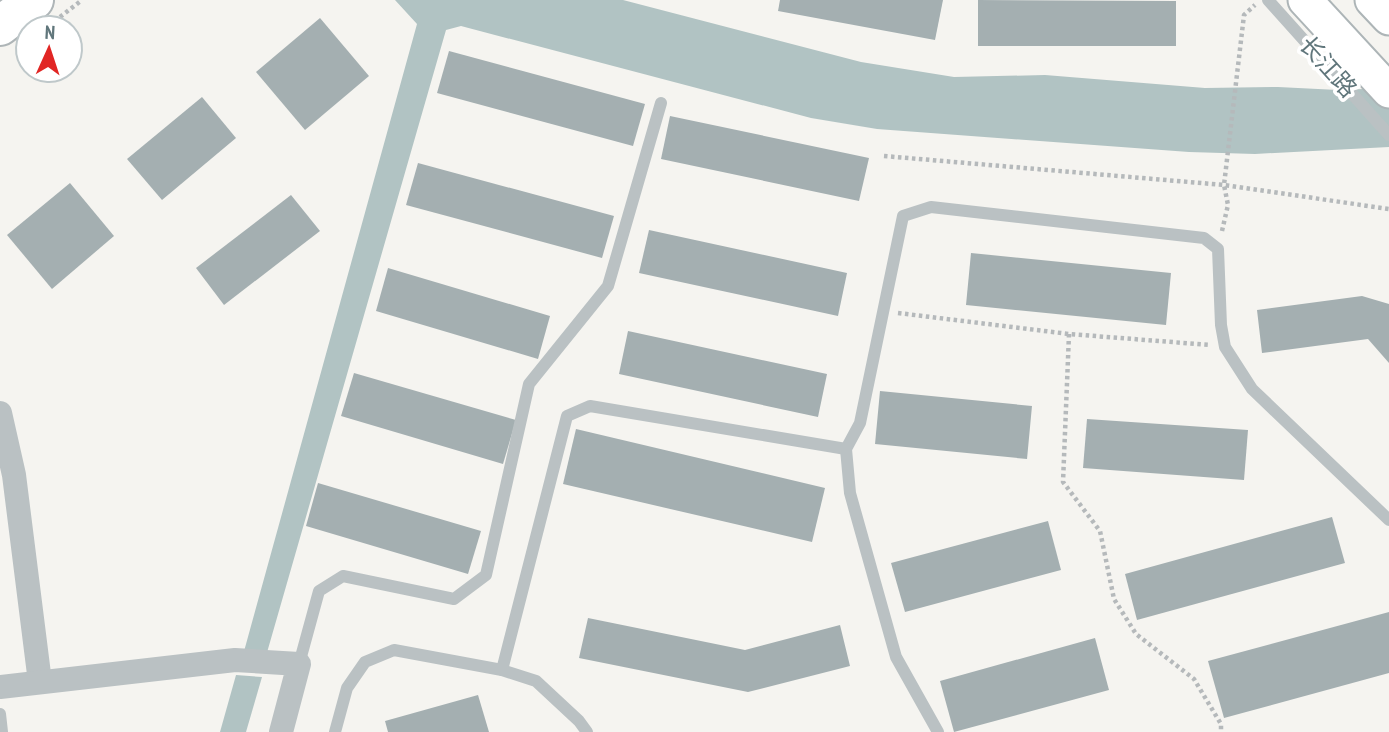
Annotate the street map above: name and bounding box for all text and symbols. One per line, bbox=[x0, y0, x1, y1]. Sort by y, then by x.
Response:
north arrow bbox=[14, 14, 84, 84]
text: N bbox=[44, 20, 56, 44]
street label: 长江路 bbox=[1293, 30, 1364, 104]

